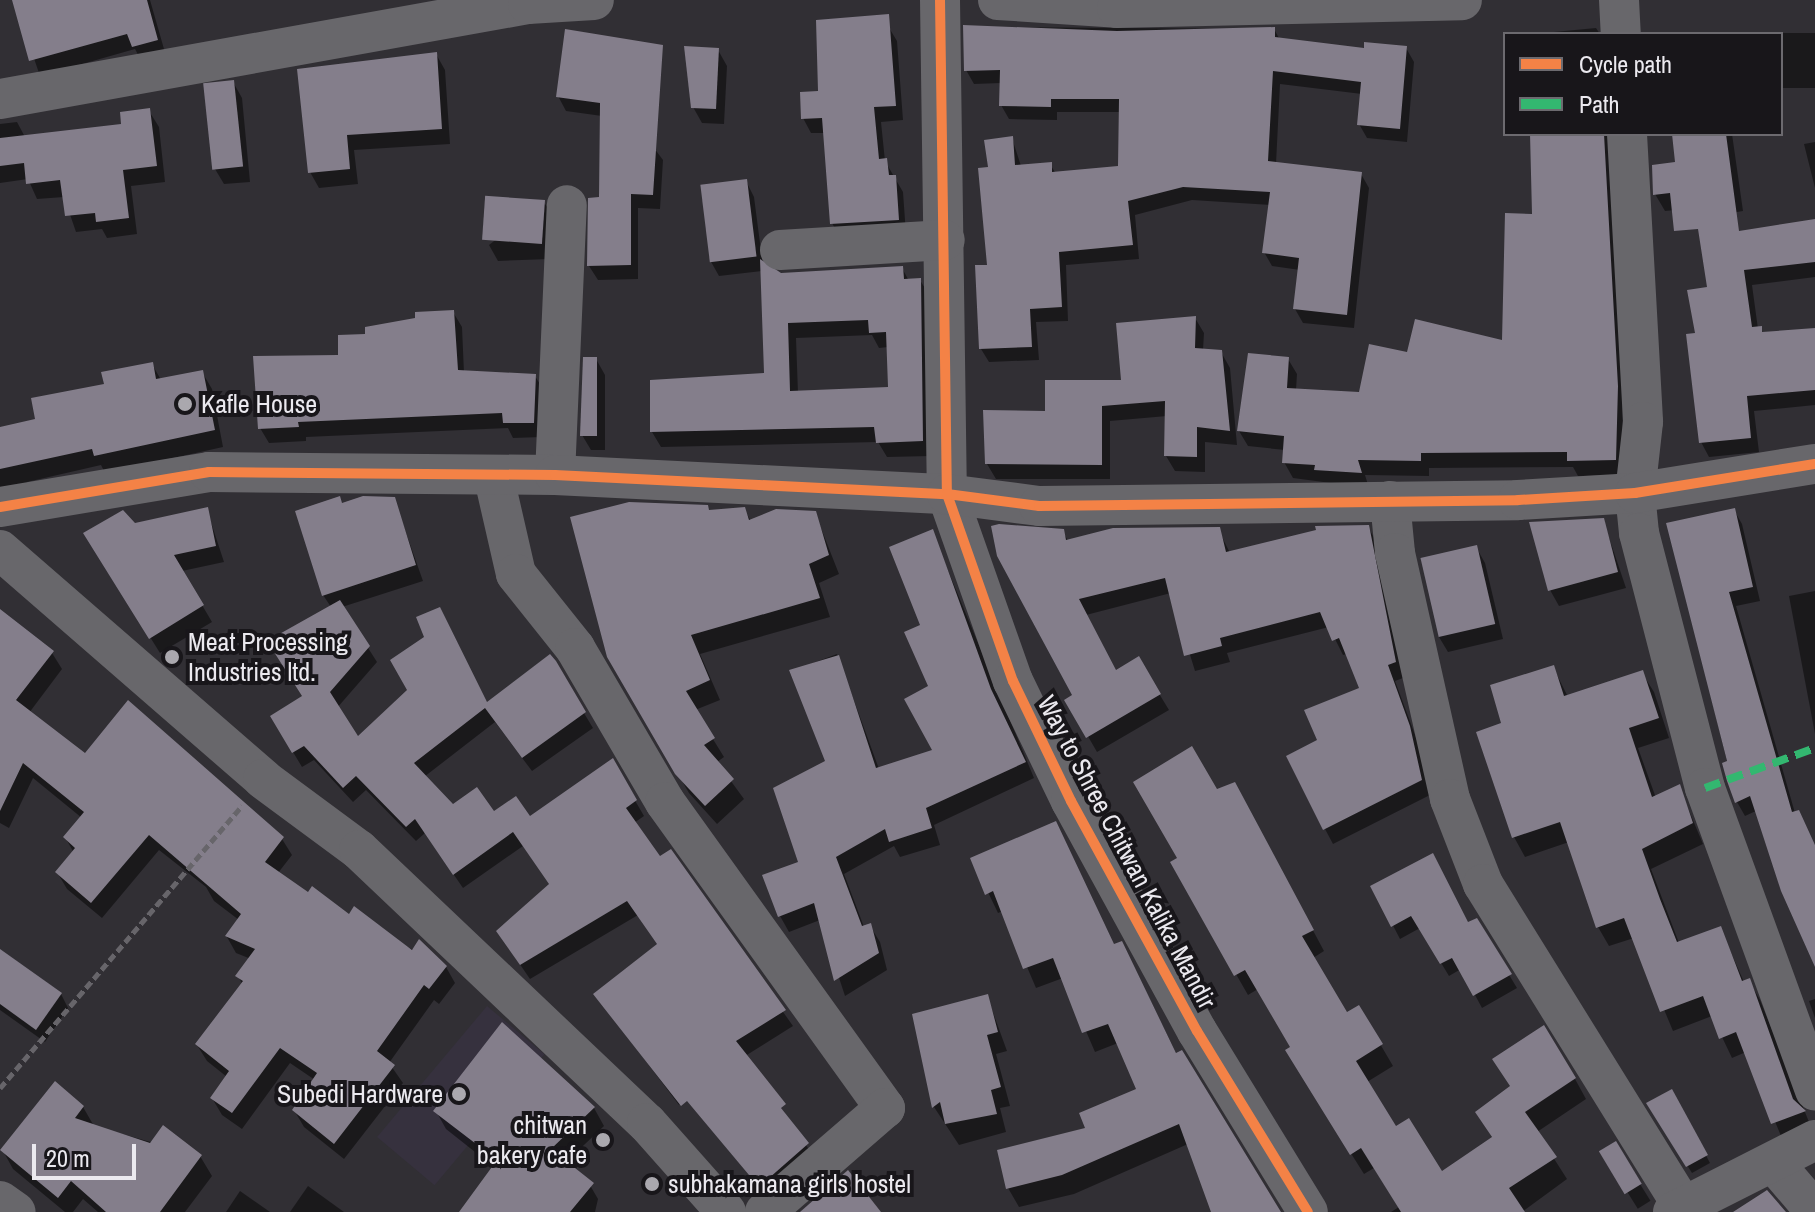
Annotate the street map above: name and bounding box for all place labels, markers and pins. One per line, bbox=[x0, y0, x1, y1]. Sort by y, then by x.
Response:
place label: Kafle House bbox=[201, 388, 317, 420]
marker: Kafle House bbox=[176, 395, 194, 413]
place label: Meat Processing Industries ltd. bbox=[188, 626, 348, 688]
marker: Meat Processing Industries ltd. bbox=[163, 648, 181, 666]
place label: Subedi Hardware bbox=[277, 1078, 443, 1110]
marker: Subedi Hardware bbox=[450, 1085, 468, 1103]
place label: chitwan bakery cafe bbox=[477, 1109, 587, 1170]
marker: chitwan bakery cafe bbox=[594, 1131, 612, 1149]
place label: subhakamana girls hostel bbox=[668, 1168, 911, 1200]
marker: subhakamana girls hostel bbox=[643, 1175, 661, 1193]

